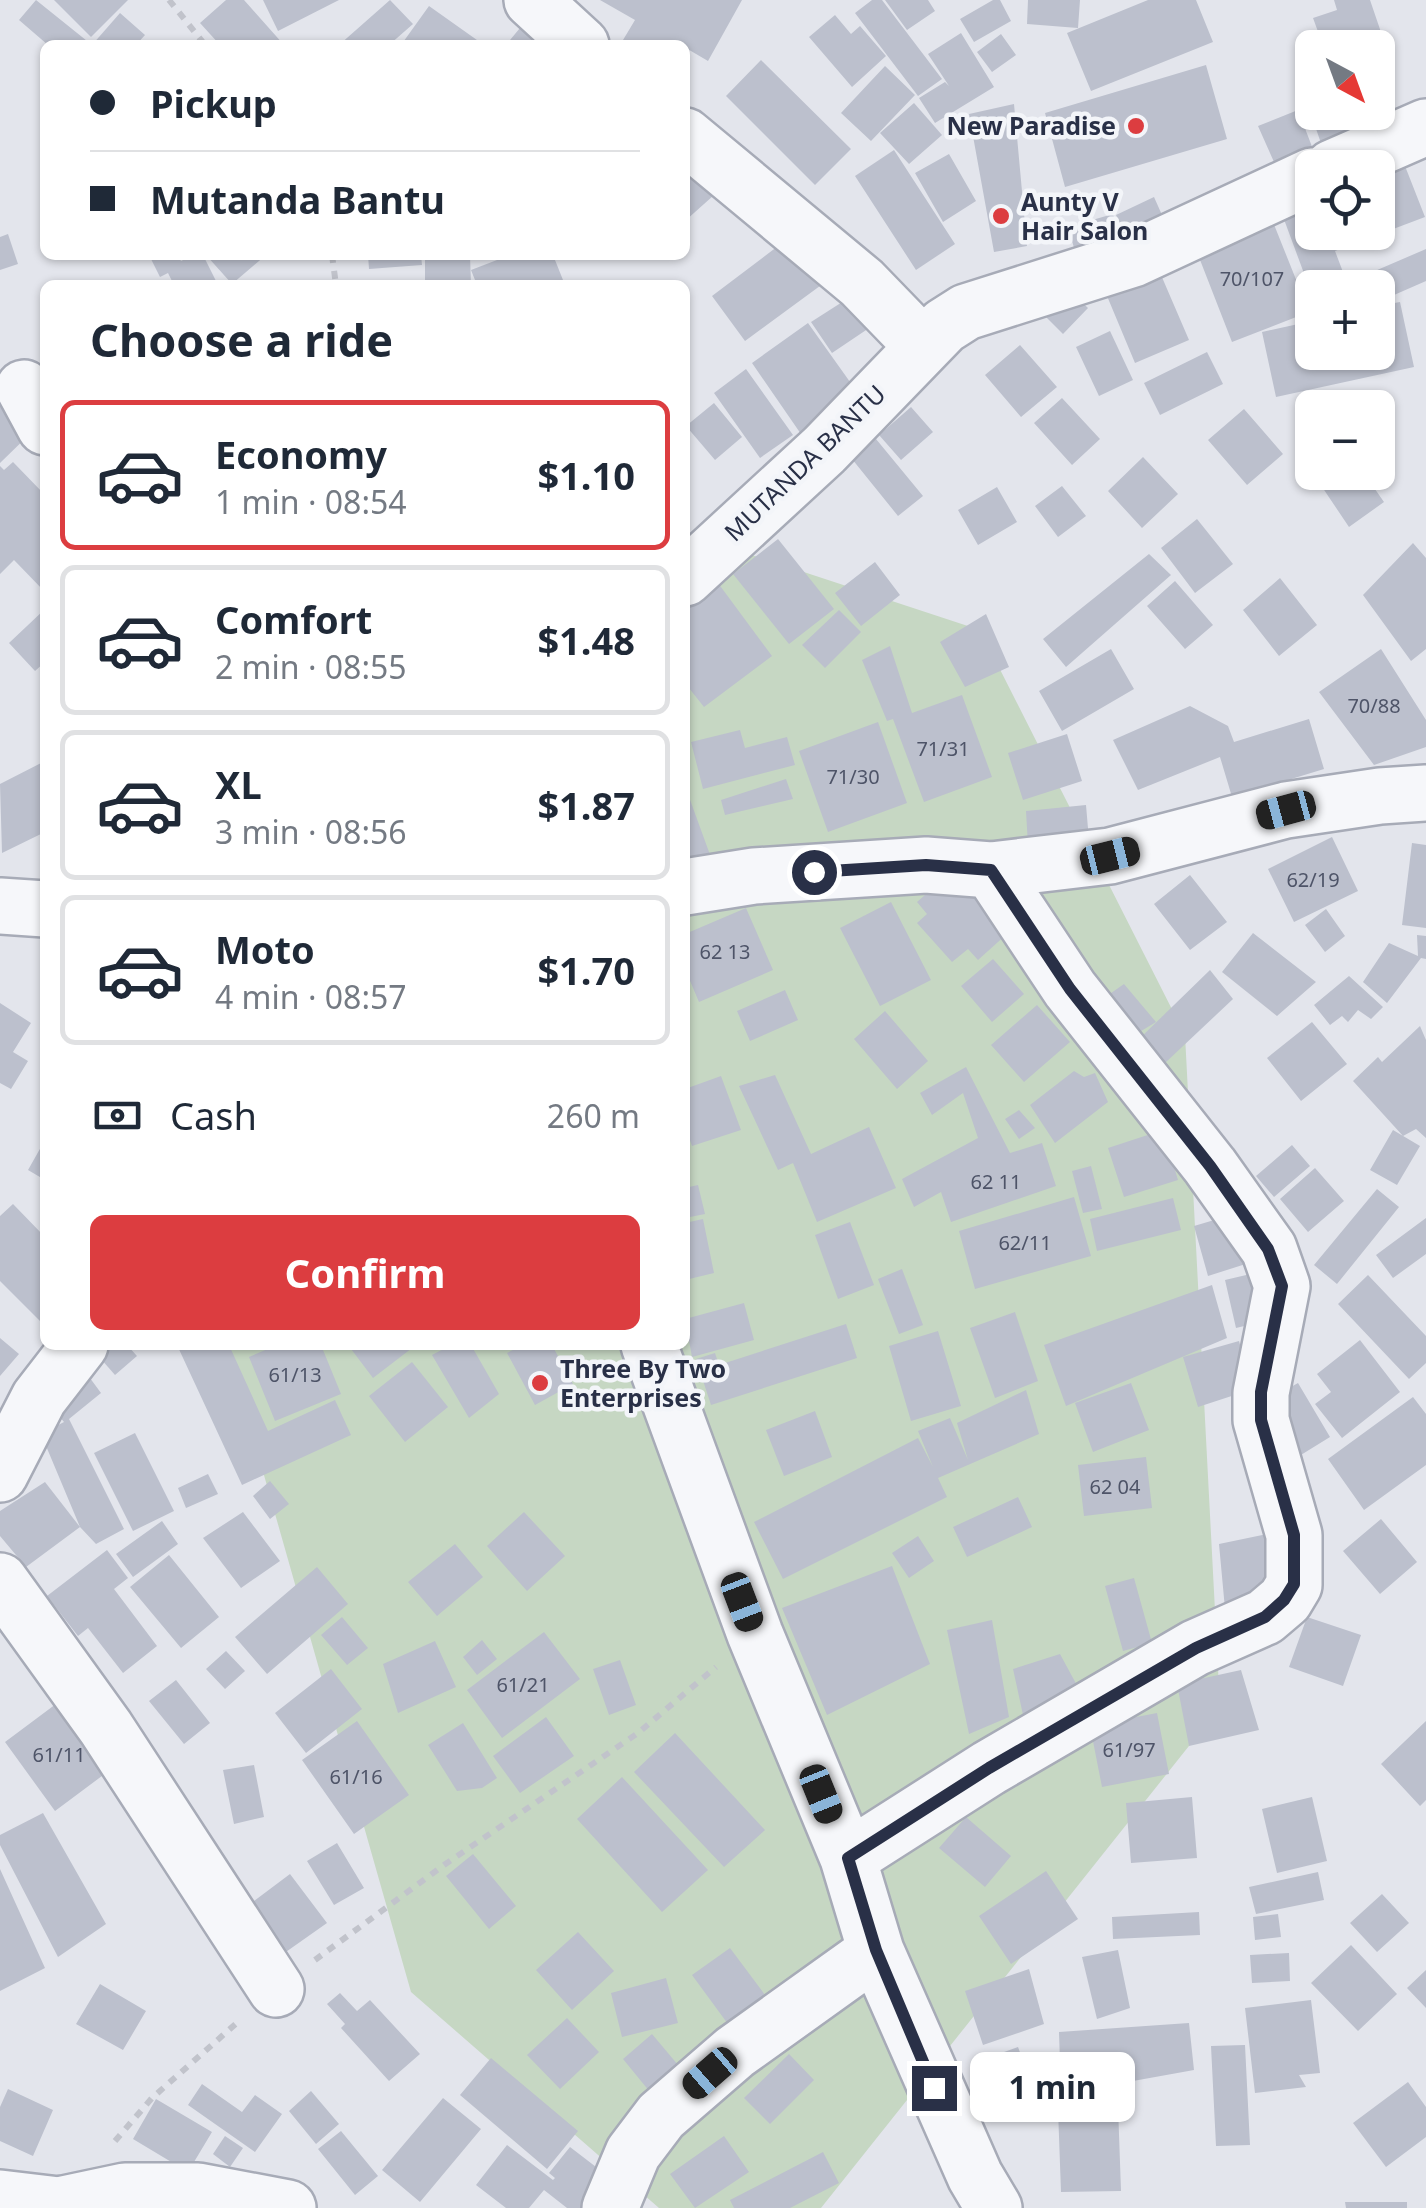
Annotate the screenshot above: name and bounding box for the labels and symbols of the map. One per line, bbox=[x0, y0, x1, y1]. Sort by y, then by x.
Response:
north arrow bbox=[1295, 30, 1395, 130]
place label: New Paradise bbox=[946, 108, 1116, 142]
marker: New Paradise bbox=[1125, 115, 1147, 137]
place label: Aunty V Hair Salon bbox=[1021, 184, 1148, 247]
marker: Aunty V Hair Salon bbox=[990, 205, 1012, 227]
house number: 70/107 bbox=[1220, 265, 1284, 292]
street label: MUTANDA BANTU bbox=[716, 377, 892, 548]
house number: 70/88 bbox=[1347, 692, 1401, 719]
house number: 71/31 bbox=[916, 735, 970, 762]
house number: 71/30 bbox=[826, 763, 880, 790]
car bbox=[1253, 788, 1319, 832]
car bbox=[1077, 834, 1143, 878]
route start bbox=[792, 850, 837, 895]
house number: 62/19 bbox=[1286, 866, 1340, 893]
house number: 62 13 bbox=[700, 938, 750, 965]
house number: 62 11 bbox=[971, 1168, 1021, 1195]
house number: 62/11 bbox=[998, 1229, 1052, 1256]
place label: Three By Two Enterprises bbox=[560, 1351, 726, 1414]
house number: 61/13 bbox=[268, 1361, 322, 1388]
marker: Three By Two Enterprises bbox=[529, 1372, 551, 1394]
house number: 62 04 bbox=[1090, 1473, 1141, 1500]
car bbox=[717, 1569, 767, 1635]
house number: 61/21 bbox=[496, 1671, 550, 1698]
house number: 61/97 bbox=[1102, 1736, 1156, 1763]
house number: 61/11 bbox=[32, 1741, 86, 1768]
car bbox=[796, 1761, 846, 1827]
house number: 61/16 bbox=[329, 1763, 383, 1790]
car bbox=[678, 2042, 742, 2104]
callout: 1 min bbox=[969, 2053, 1134, 2123]
route end bbox=[912, 2066, 957, 2111]

